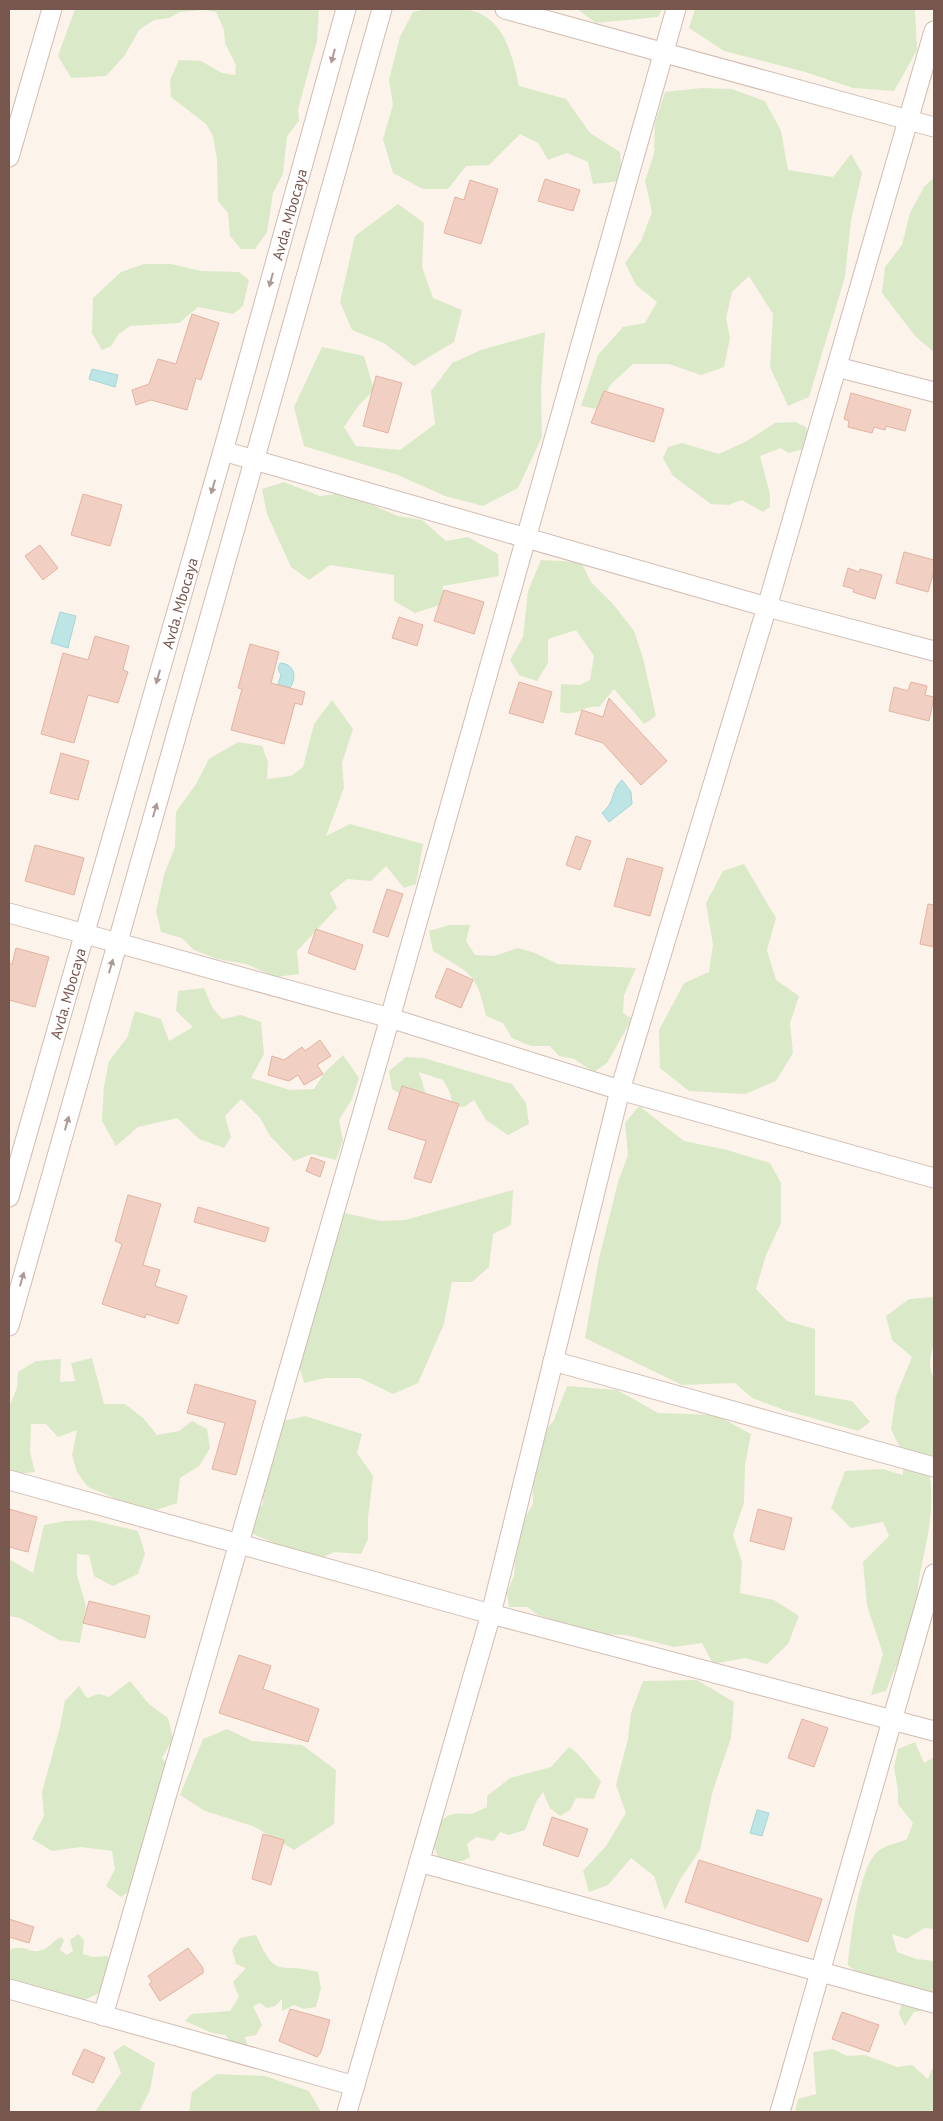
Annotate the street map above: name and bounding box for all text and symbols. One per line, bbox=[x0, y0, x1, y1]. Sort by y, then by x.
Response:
one-way arrow bbox=[328, 48, 336, 63]
street label: Avda. Mbocaya bbox=[267, 166, 311, 262]
one-way arrow bbox=[266, 272, 274, 287]
one-way arrow bbox=[208, 480, 216, 495]
street label: Avda. Mbocaya bbox=[157, 555, 201, 651]
one-way arrow bbox=[154, 669, 162, 684]
one-way arrow bbox=[152, 803, 160, 818]
street label: Avda. Mbocaya bbox=[45, 946, 90, 1041]
one-way arrow bbox=[107, 959, 115, 974]
one-way arrow bbox=[63, 1115, 71, 1130]
one-way arrow bbox=[18, 1272, 26, 1287]

